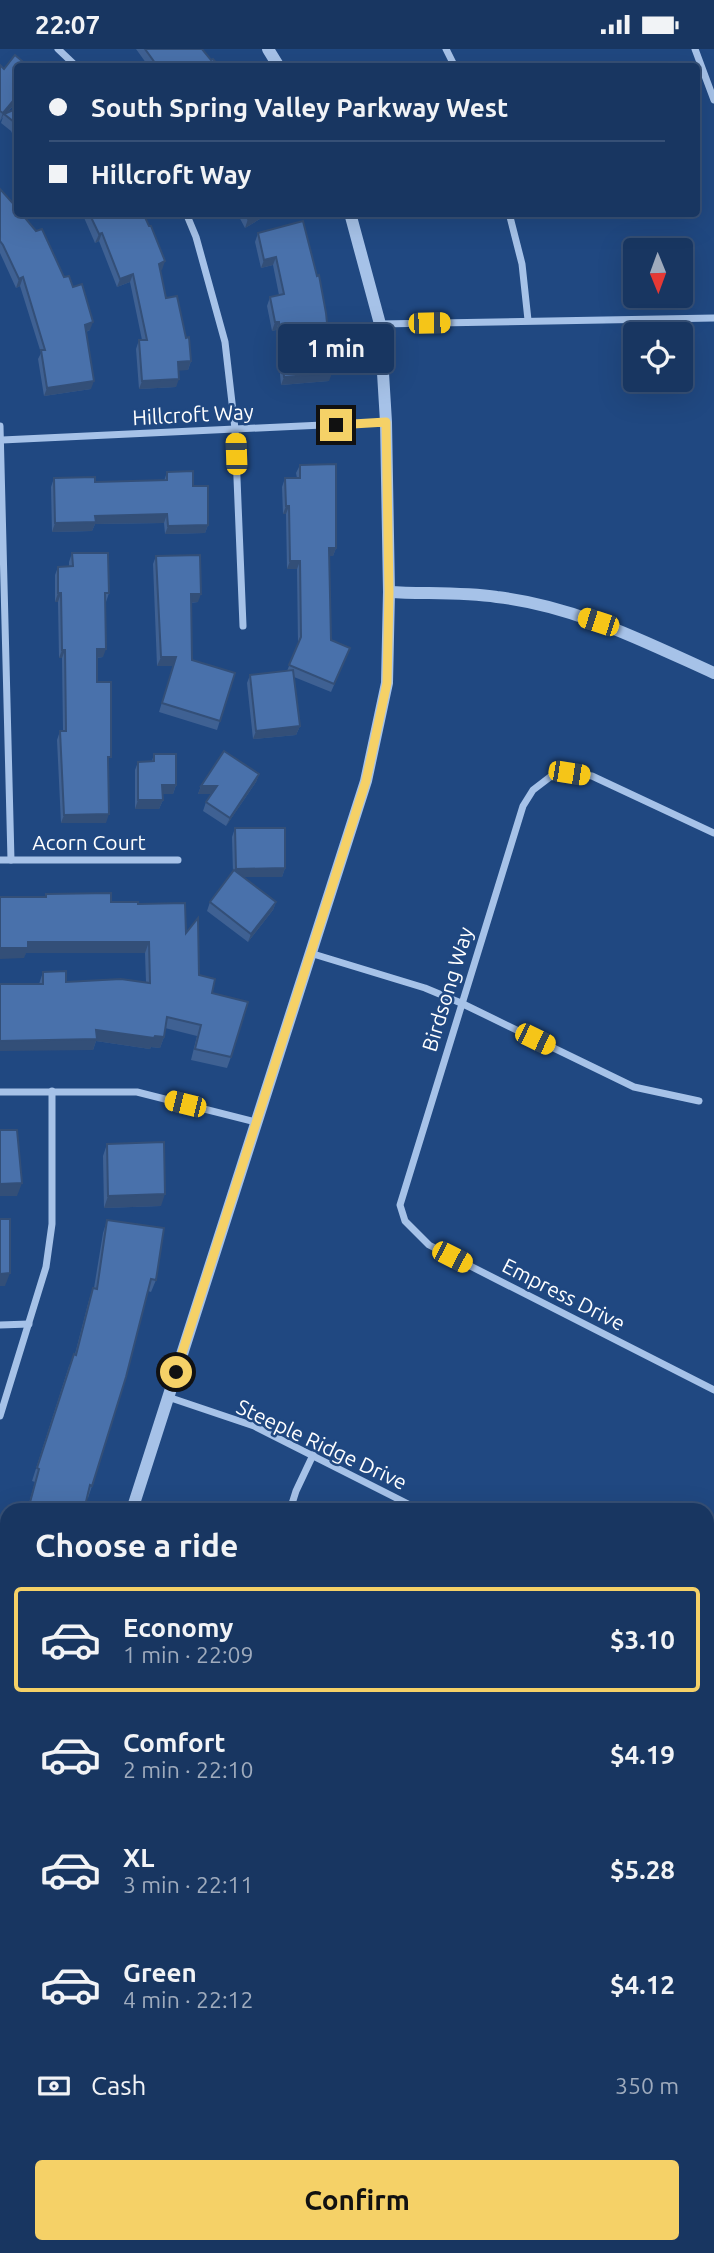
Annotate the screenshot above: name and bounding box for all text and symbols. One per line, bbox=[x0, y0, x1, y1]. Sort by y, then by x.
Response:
text: 22:07 bbox=[35, 10, 100, 39]
text: South Spring Valley Parkway West bbox=[91, 93, 508, 122]
text: Hillcroft Way bbox=[91, 160, 251, 189]
north arrow bbox=[623, 238, 693, 308]
map controls bbox=[623, 238, 693, 392]
car bbox=[408, 312, 451, 334]
button: locate bbox=[623, 322, 693, 392]
callout: 1 min bbox=[278, 323, 394, 373]
text: 1 min bbox=[307, 336, 365, 361]
street label: Hillcroft Way bbox=[132, 399, 254, 429]
route end bbox=[320, 409, 352, 441]
car bbox=[225, 433, 248, 475]
car bbox=[575, 606, 622, 638]
car bbox=[547, 759, 592, 787]
street label: Acorn Court bbox=[32, 830, 146, 854]
street label: Birdsong Way bbox=[417, 924, 477, 1054]
car bbox=[512, 1020, 559, 1058]
car bbox=[163, 1089, 208, 1119]
car bbox=[429, 1238, 476, 1276]
street label: Empress Drive bbox=[499, 1253, 629, 1335]
route start bbox=[160, 1356, 192, 1388]
street label: Steeple Ridge Drive bbox=[233, 1394, 411, 1494]
text: Choose a ride bbox=[35, 1527, 238, 1563]
icon: car bbox=[39, 1608, 102, 1671]
text: Economy bbox=[123, 1613, 233, 1642]
text: $3.10 bbox=[610, 1625, 675, 1654]
text: 1 min · 22:09 bbox=[123, 1642, 254, 1667]
icon: car bbox=[39, 1723, 102, 1786]
text: Comfort bbox=[123, 1728, 226, 1757]
text: $4.19 bbox=[610, 1740, 675, 1769]
text: 2 min · 22:10 bbox=[123, 1757, 254, 1782]
icon: car bbox=[39, 1838, 102, 1901]
text: XL bbox=[123, 1843, 154, 1872]
text: $5.28 bbox=[610, 1855, 675, 1884]
text: 3 min · 22:11 bbox=[123, 1872, 254, 1897]
icon: car bbox=[39, 1953, 102, 2016]
text: Green bbox=[123, 1958, 197, 1987]
text: $4.12 bbox=[610, 1970, 675, 1999]
text: 4 min · 22:12 bbox=[123, 1987, 254, 2012]
icon: cash bbox=[35, 2067, 73, 2105]
text: Cash bbox=[91, 2071, 146, 2100]
text: 350 m bbox=[615, 2073, 679, 2098]
button: Confirm bbox=[35, 2160, 679, 2240]

